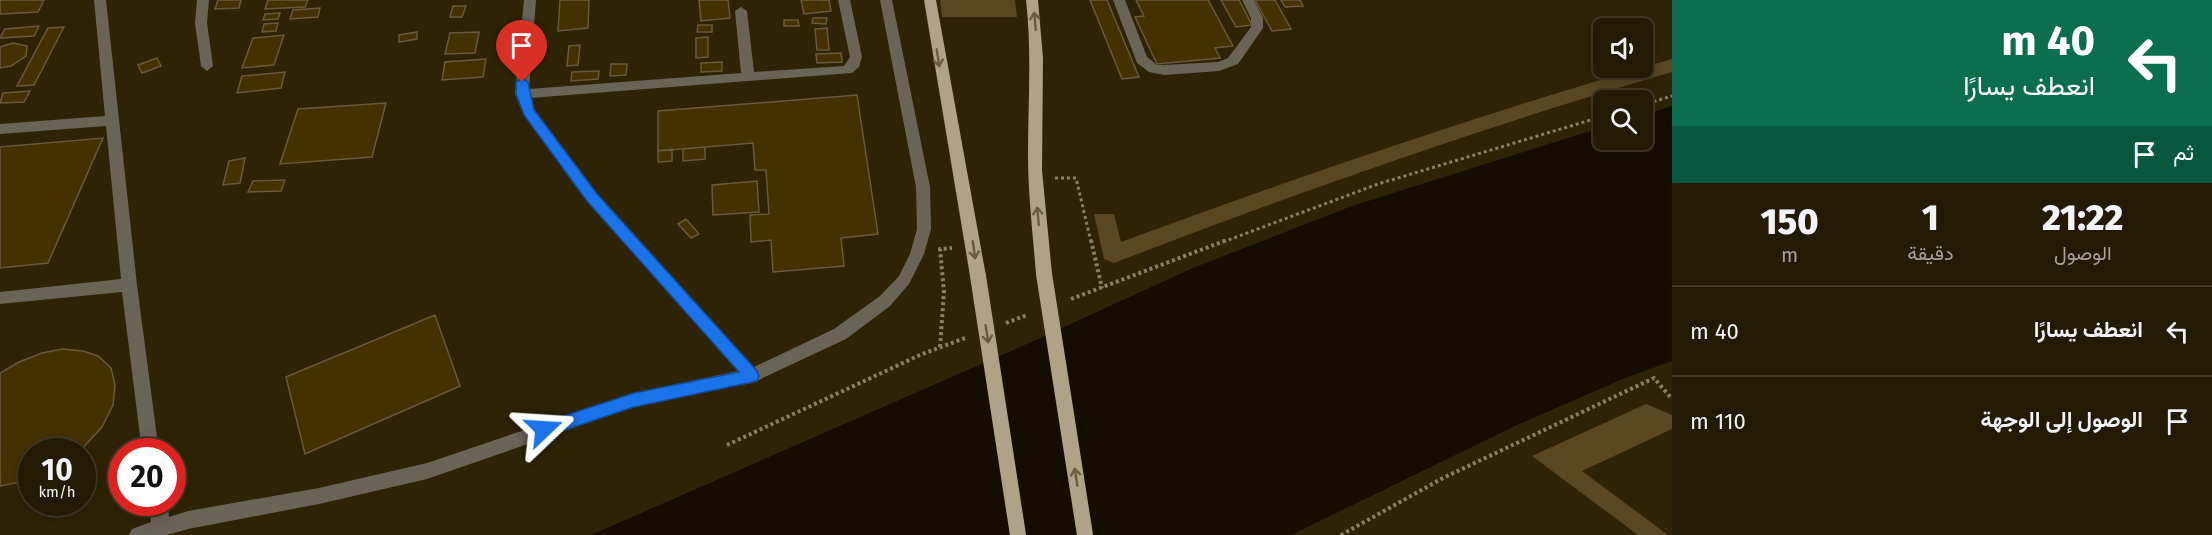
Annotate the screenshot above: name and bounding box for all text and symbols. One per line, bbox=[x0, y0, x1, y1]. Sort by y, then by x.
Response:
one-way arrow bbox=[1029, 12, 1040, 32]
text: 40 m bbox=[2001, 16, 2095, 66]
map controls bbox=[1593, 18, 1653, 150]
button: sound bbox=[1593, 18, 1653, 78]
pin bbox=[496, 20, 547, 82]
icon: left bbox=[2116, 24, 2194, 102]
icon: arrive bbox=[505, 29, 538, 62]
one-way arrow bbox=[933, 48, 944, 67]
text: انعطف يسارًا bbox=[1963, 70, 2095, 102]
button: search bbox=[1593, 90, 1653, 150]
icon: arrive bbox=[2128, 138, 2161, 171]
text: ثم bbox=[2173, 139, 2194, 166]
text: 1 bbox=[1922, 196, 1939, 240]
text: 21:22 bbox=[2042, 196, 2123, 240]
text: 150 bbox=[1761, 200, 1819, 244]
one-way arrow bbox=[1033, 207, 1044, 226]
one-way arrow bbox=[968, 239, 979, 259]
text: دقيقة bbox=[1907, 241, 1954, 265]
text: الوصول bbox=[2054, 241, 2112, 265]
text: m bbox=[1781, 243, 1798, 267]
icon: left bbox=[2161, 315, 2194, 348]
text: انعطف يسارًا bbox=[2034, 316, 2143, 343]
text: 40 m bbox=[1690, 318, 1739, 345]
one-way arrow bbox=[981, 324, 992, 343]
position arrow bbox=[512, 397, 576, 461]
icon: arrive bbox=[2161, 405, 2194, 438]
text: الوصول إلى الوجهة bbox=[1980, 406, 2143, 433]
text: 110 m bbox=[1690, 408, 1746, 435]
speed limit sign: 20 bbox=[108, 438, 186, 516]
text: 10 bbox=[41, 452, 73, 488]
one-way arrow bbox=[1070, 468, 1081, 488]
text: km/h bbox=[38, 483, 76, 501]

